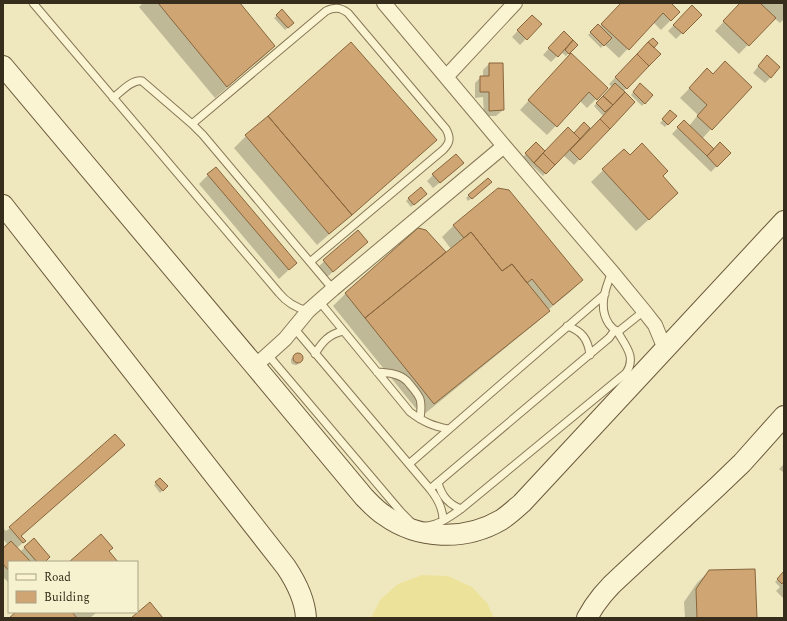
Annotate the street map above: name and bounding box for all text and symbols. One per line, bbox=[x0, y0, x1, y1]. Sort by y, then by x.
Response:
legend bbox=[8, 561, 138, 613]
text: Road bbox=[44, 568, 71, 587]
text: Building bbox=[44, 588, 90, 607]

